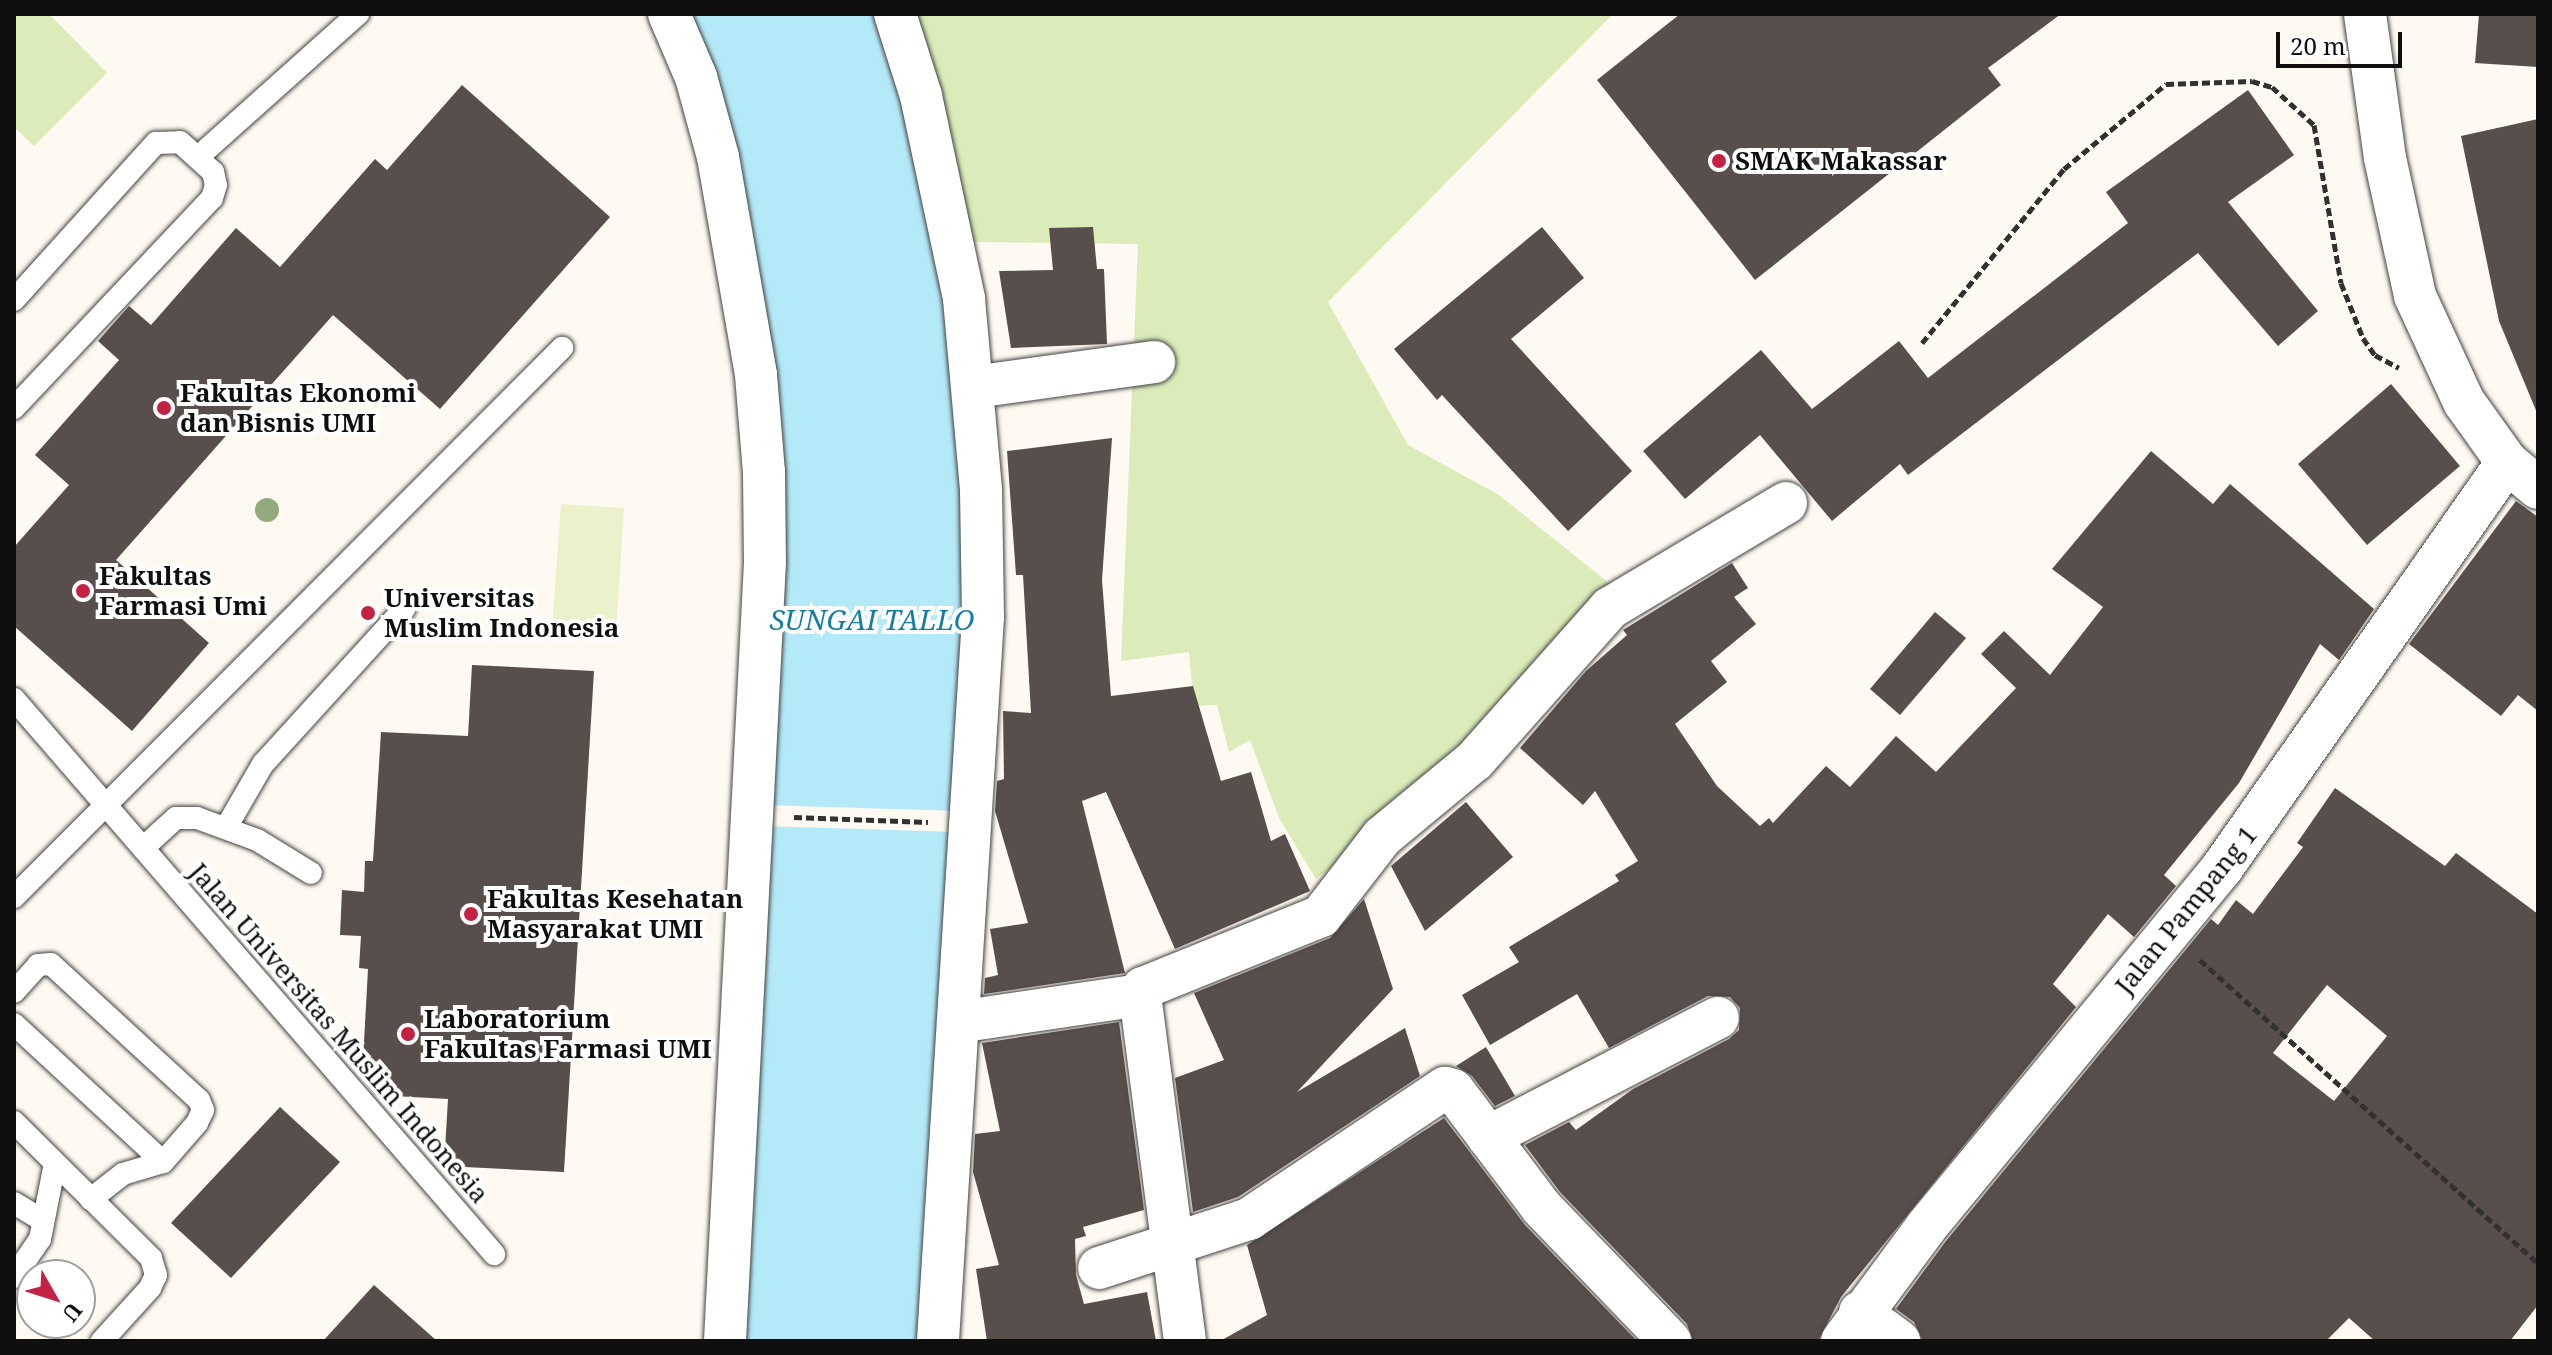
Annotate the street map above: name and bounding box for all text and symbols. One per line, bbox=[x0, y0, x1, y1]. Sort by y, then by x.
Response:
scale bar bbox=[2280, 16, 2406, 66]
text: 20 m bbox=[2290, 29, 2346, 62]
place label: SMAK Makassar bbox=[1735, 145, 1947, 177]
marker: SMAK Makassar bbox=[1710, 152, 1728, 170]
place label: Fakultas Ekonomi dan Bisnis UMI bbox=[180, 377, 416, 438]
marker: Fakultas Ekonomi dan Bisnis UMI bbox=[155, 399, 173, 417]
place label: Fakultas Farmasi Umi bbox=[99, 560, 267, 622]
marker: Fakultas Farmasi Umi bbox=[74, 582, 92, 600]
place label: Universitas Muslim Indonesia bbox=[384, 582, 619, 644]
water label: SUNGAI TALLO bbox=[769, 602, 975, 636]
marker: Universitas Muslim Indonesia bbox=[359, 604, 377, 622]
street label: Jalan Pampang 1 bbox=[2109, 819, 2263, 1001]
street label: Jalan Universitas Muslim Indonesia bbox=[183, 857, 495, 1209]
place label: Fakultas Kesehatan Masyarakat UMI bbox=[487, 883, 743, 944]
marker: Fakultas Kesehatan Masyarakat UMI bbox=[462, 905, 480, 923]
place label: Laboratorium Fakultas Farmasi UMI bbox=[424, 1003, 712, 1064]
marker: Laboratorium Fakultas Farmasi UMI bbox=[399, 1025, 417, 1043]
north arrow bbox=[16, 1259, 96, 1339]
text: U bbox=[56, 1297, 90, 1329]

